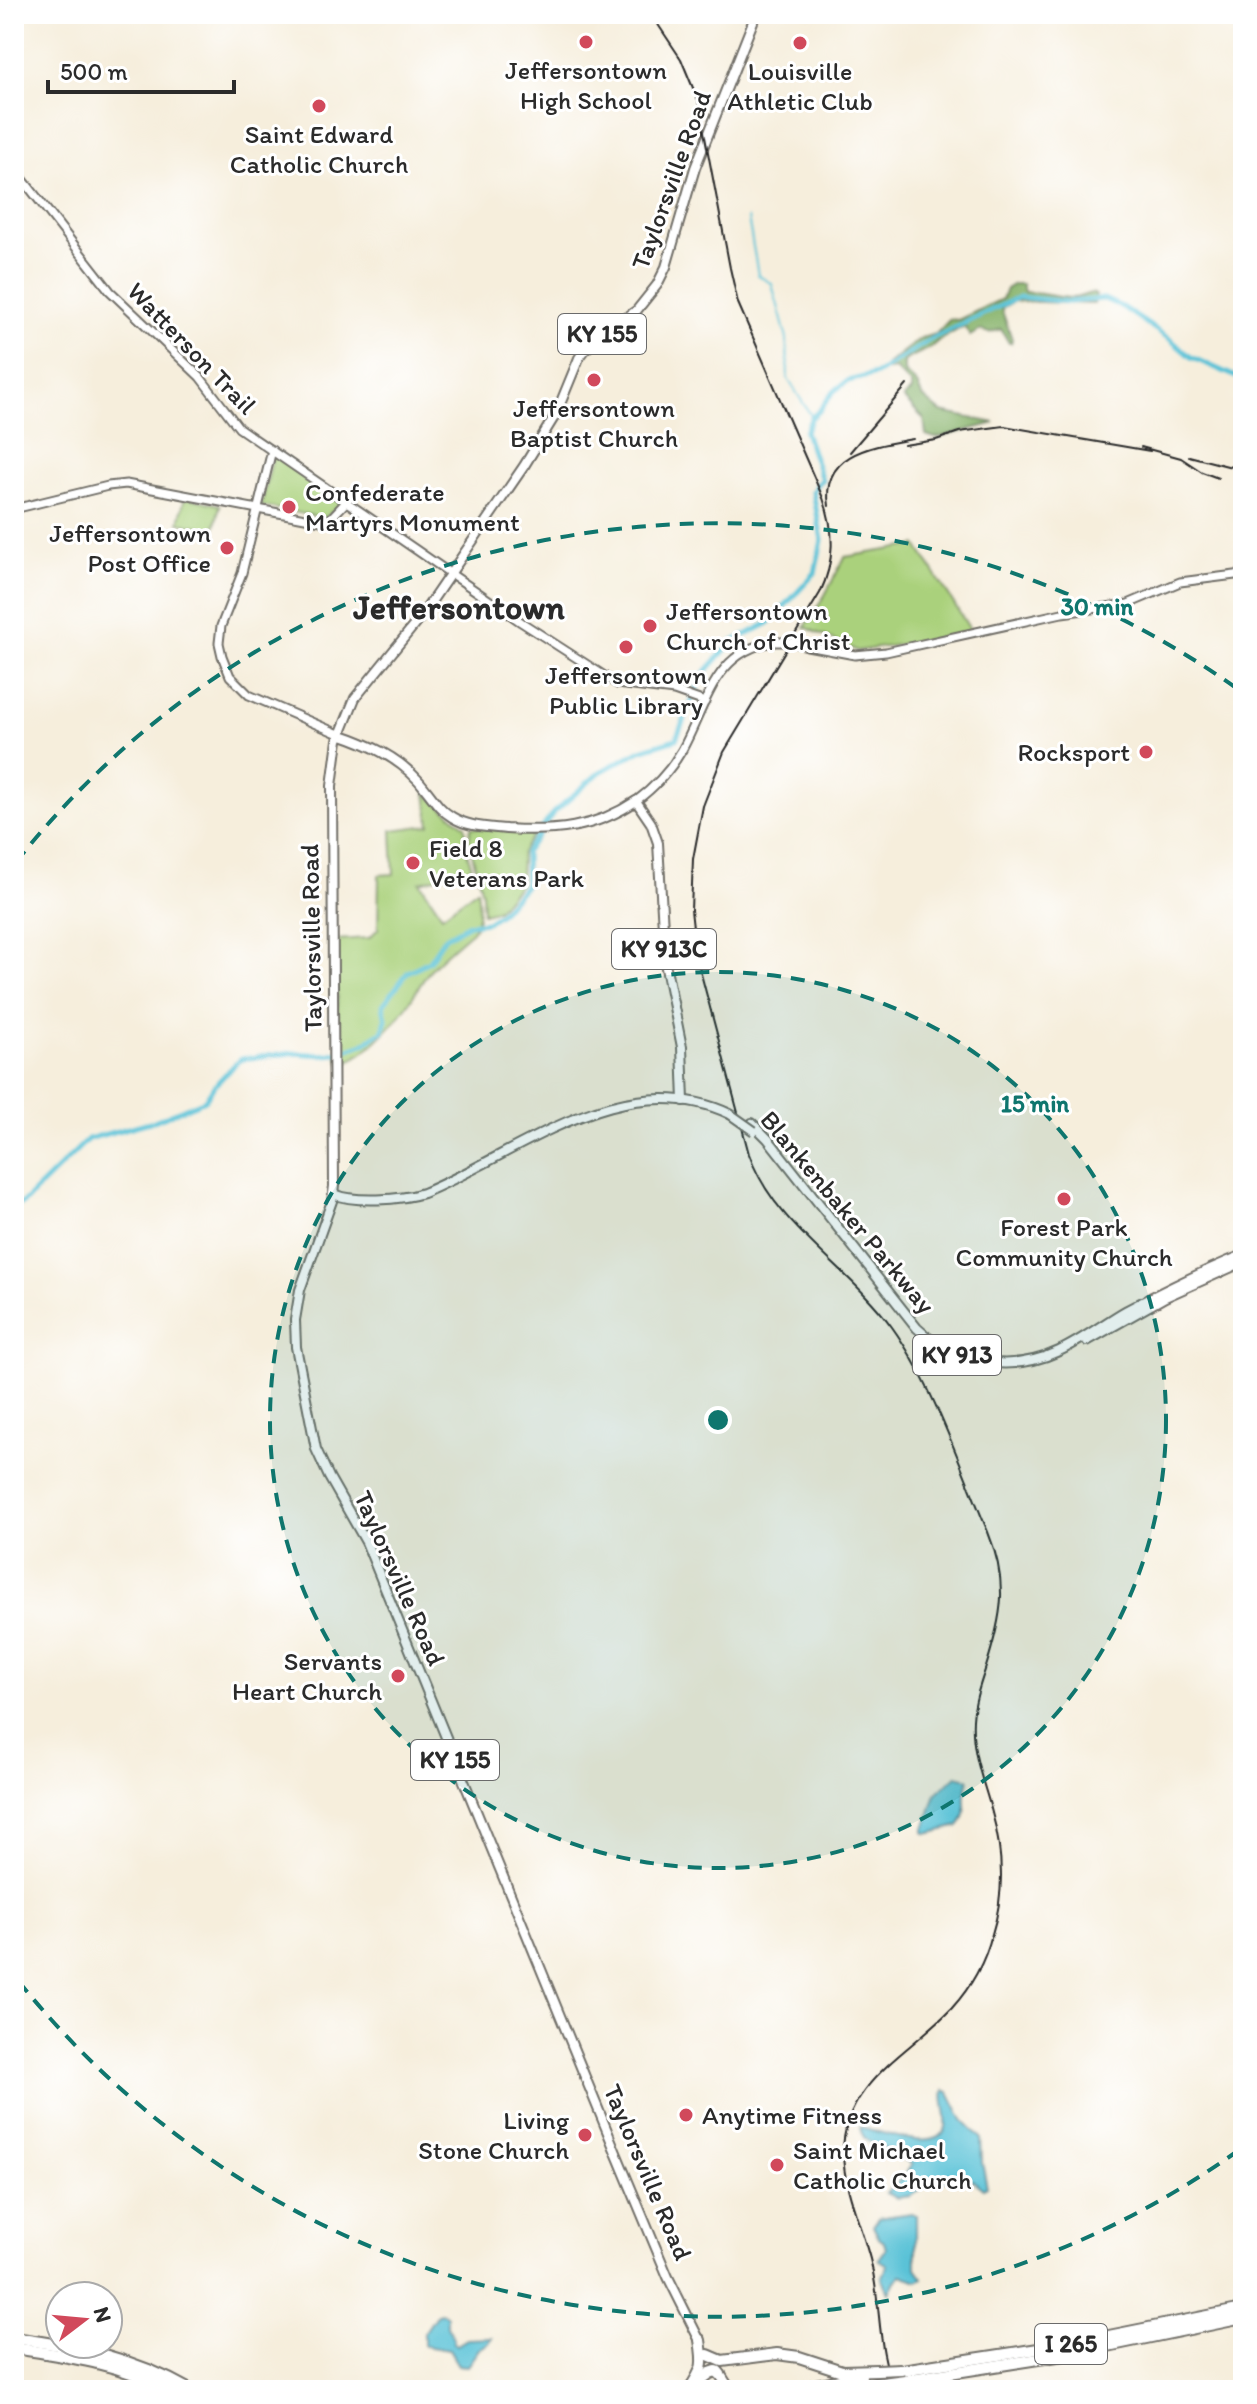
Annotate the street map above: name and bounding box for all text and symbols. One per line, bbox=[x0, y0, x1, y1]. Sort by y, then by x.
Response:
marker: Jeffersontown High School bbox=[577, 33, 595, 51]
marker: Louisville Athletic Club bbox=[791, 34, 809, 52]
scale bar bbox=[48, 44, 234, 94]
place label: Jeffersontown High School bbox=[505, 54, 667, 116]
place label: Louisville Athletic Club bbox=[727, 55, 873, 117]
text: 500 m bbox=[60, 57, 128, 86]
street label: Taylorsville Road bbox=[624, 86, 718, 274]
marker: Saint Edward Catholic Church bbox=[310, 97, 328, 115]
place label: Saint Edward Catholic Church bbox=[230, 118, 408, 180]
street label: Watterson Trail bbox=[121, 275, 263, 421]
road number: KY 155 bbox=[558, 314, 646, 354]
marker: Jeffersontown Baptist Church bbox=[585, 371, 603, 389]
place label: Jeffersontown Baptist Church bbox=[510, 392, 678, 454]
place label: Confederate Martyrs Monument bbox=[305, 476, 520, 538]
marker: Confederate Martyrs Monument bbox=[280, 498, 298, 516]
place label: Jeffersontown Post Office bbox=[49, 517, 211, 579]
marker: Jeffersontown Post Office bbox=[218, 539, 236, 557]
district label: Jeffersontown bbox=[352, 587, 566, 628]
text: 30 min bbox=[1061, 592, 1133, 621]
place label: Jeffersontown Church of Christ bbox=[666, 595, 851, 657]
marker: Jeffersontown Church of Christ bbox=[641, 617, 659, 635]
marker: Jeffersontown Public Library bbox=[617, 638, 635, 656]
place label: Jeffersontown Public Library bbox=[545, 659, 707, 721]
place label: Rocksport bbox=[1017, 736, 1130, 768]
marker: Rocksport bbox=[1137, 743, 1155, 761]
place label: Field 8 Veterans Park bbox=[429, 832, 585, 894]
street label: Taylorsville Road bbox=[293, 844, 329, 1032]
marker: Field 8 Veterans Park bbox=[404, 854, 422, 872]
road number: KY 913C bbox=[612, 929, 716, 969]
text: 15 min bbox=[1001, 1089, 1069, 1118]
street label: Blankenbaker Parkway bbox=[754, 1104, 942, 1320]
marker: Forest Park Community Church bbox=[1055, 1190, 1073, 1208]
place label: Forest Park Community Church bbox=[955, 1211, 1173, 1273]
road number: KY 913 bbox=[913, 1335, 1001, 1375]
centre of rings bbox=[704, 1406, 732, 1434]
street label: Taylorsville Road bbox=[347, 1486, 453, 1670]
place label: Servants Heart Church bbox=[232, 1645, 382, 1707]
marker: Servants Heart Church bbox=[389, 1667, 407, 1685]
road number: KY 155 bbox=[411, 1740, 499, 1780]
street label: Taylorsville Road bbox=[597, 2079, 699, 2265]
place label: Anytime Fitness bbox=[702, 2099, 882, 2131]
place label: Living Stone Church bbox=[418, 2104, 570, 2166]
marker: Anytime Fitness bbox=[677, 2106, 695, 2124]
marker: Living Stone Church bbox=[576, 2126, 594, 2144]
place label: Saint Michael Catholic Church bbox=[793, 2134, 972, 2196]
marker: Saint Michael Catholic Church bbox=[768, 2156, 786, 2174]
north arrow bbox=[44, 2280, 124, 2360]
text: N bbox=[88, 2304, 118, 2325]
road number: I 265 bbox=[1035, 2324, 1107, 2364]

